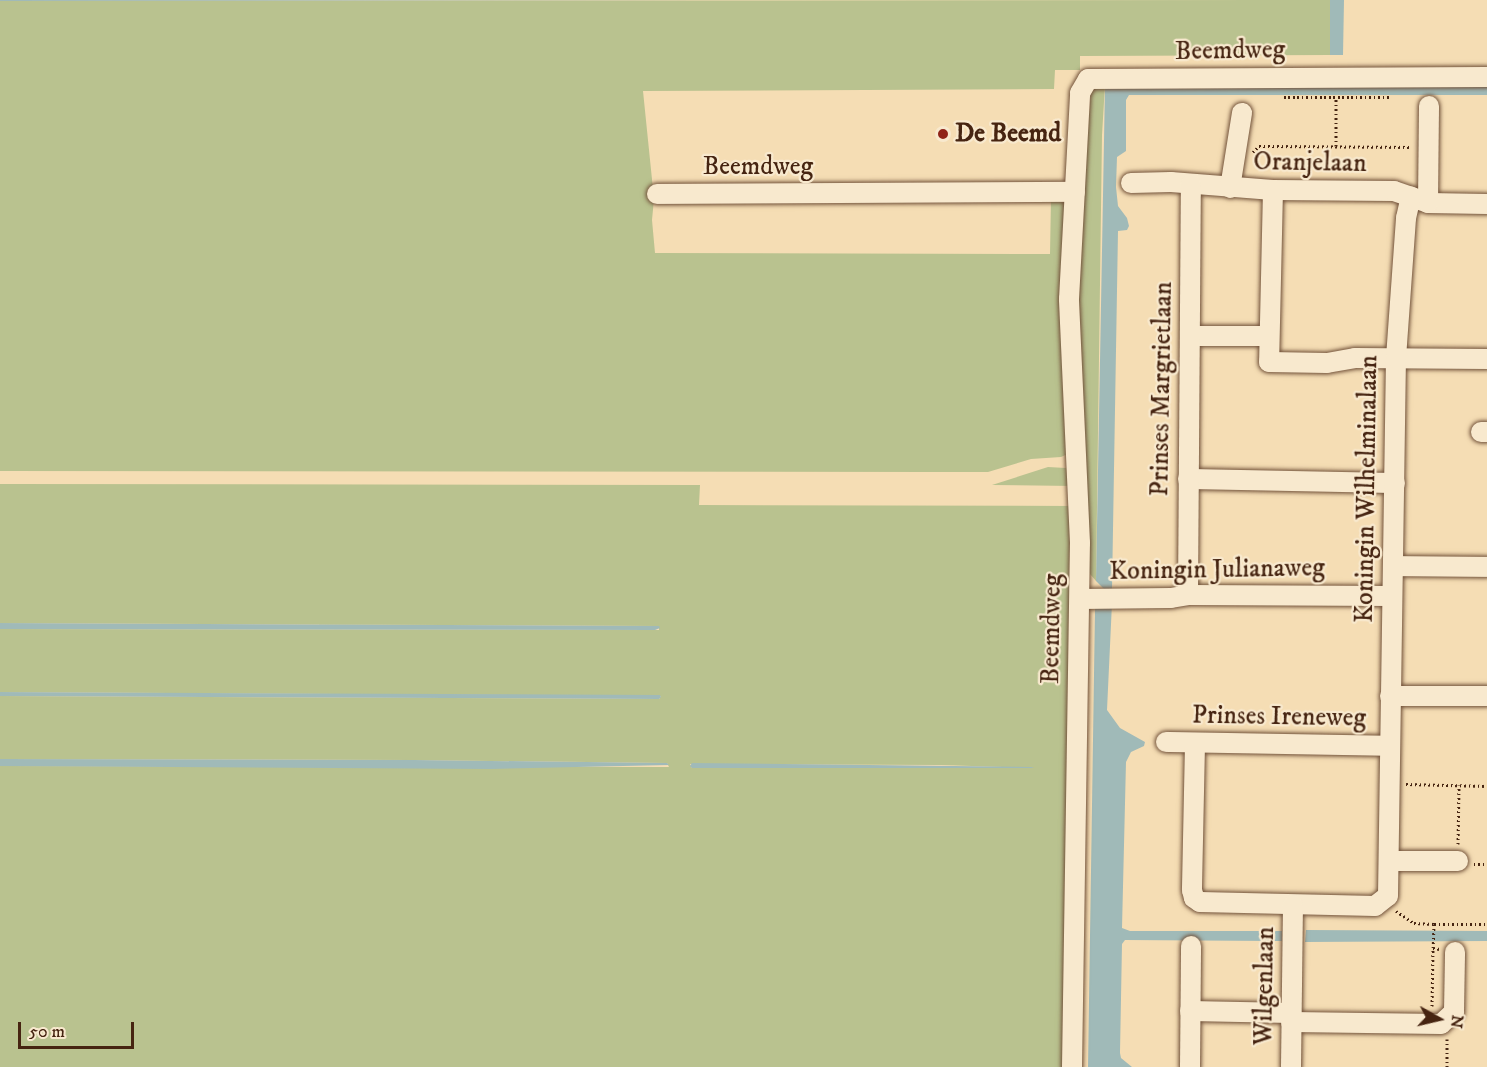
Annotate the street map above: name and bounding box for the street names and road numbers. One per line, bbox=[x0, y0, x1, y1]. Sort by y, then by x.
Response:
street label: Beemdweg bbox=[1175, 34, 1285, 68]
street label: Oranjelaan bbox=[1253, 146, 1367, 180]
street label: Beemdweg bbox=[703, 151, 813, 183]
street label: Prinses Margrietlaan bbox=[1145, 281, 1179, 497]
street label: Koningin Wilhelminalaan bbox=[1349, 355, 1385, 623]
street label: Koningin Julianaweg bbox=[1109, 553, 1325, 587]
street label: Beemdweg bbox=[1035, 574, 1069, 684]
street label: Prinses Ireneweg bbox=[1192, 700, 1366, 734]
street label: Wilgenlaan bbox=[1248, 926, 1282, 1046]

